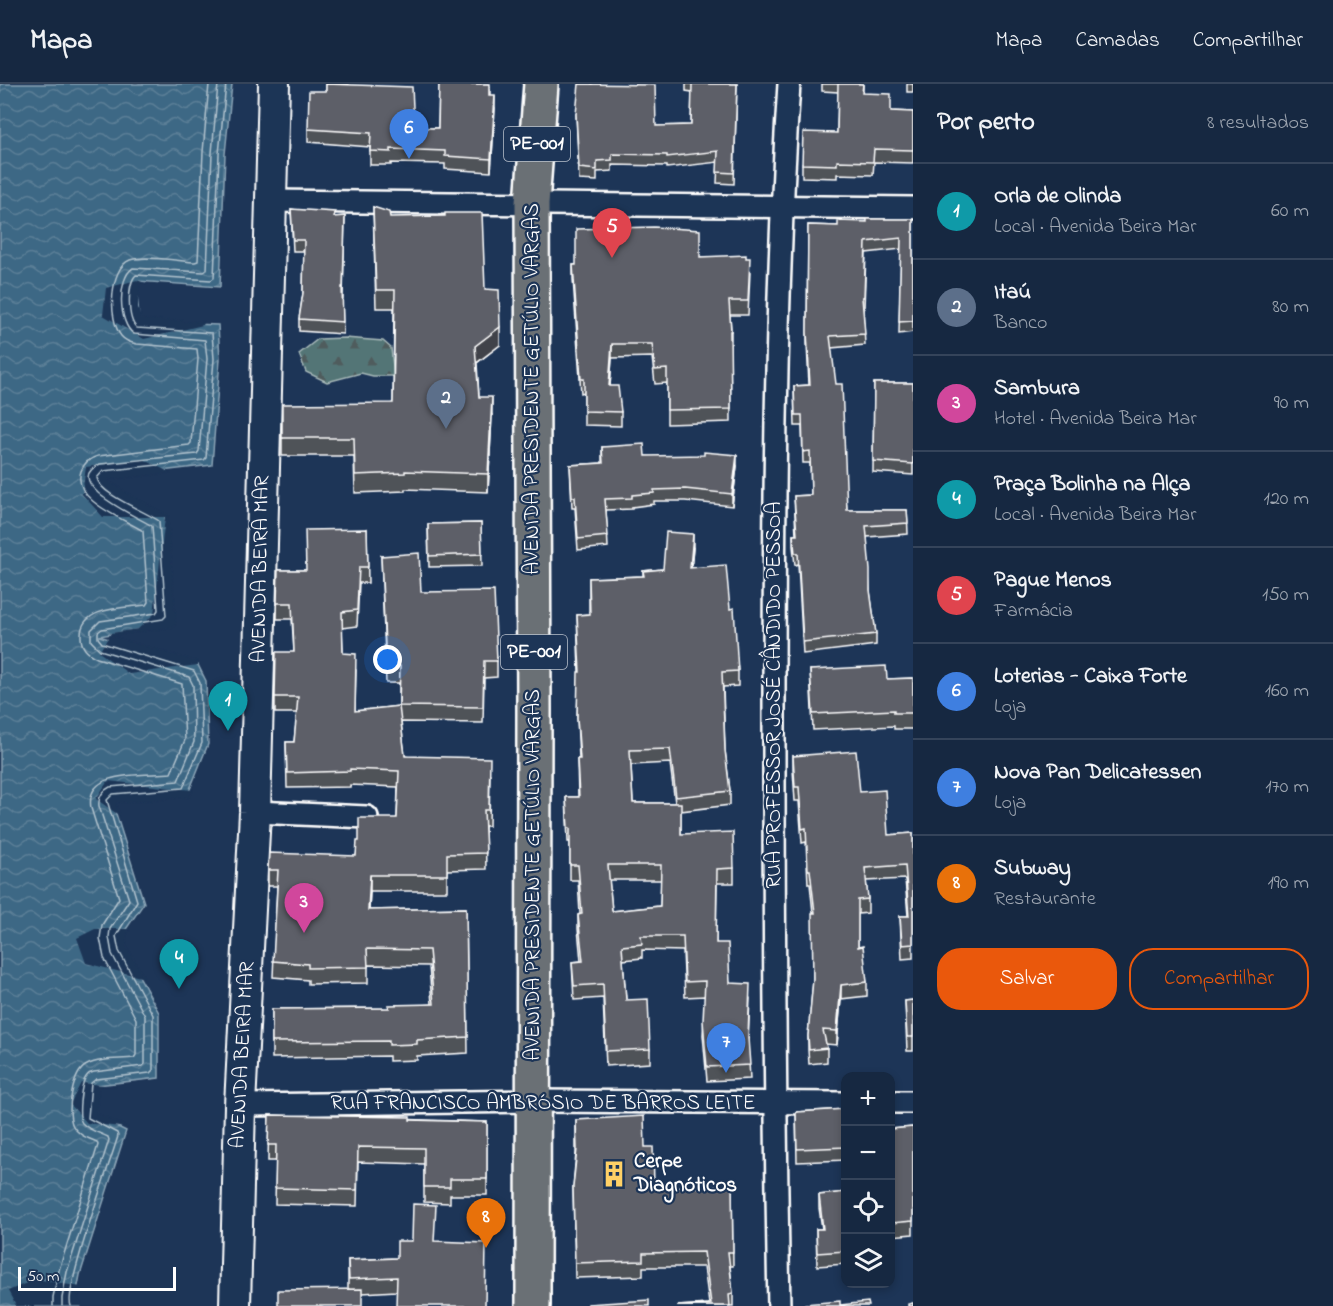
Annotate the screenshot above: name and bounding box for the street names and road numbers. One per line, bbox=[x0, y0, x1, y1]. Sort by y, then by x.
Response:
road number: PE-001 bbox=[504, 127, 570, 161]
street label: AVENIDA PRESIDENTE GETÚLIO VARGAS bbox=[518, 203, 548, 575]
street label: AVENIDA BEIRA MAR bbox=[244, 475, 278, 663]
street label: RUA PROFESSOR JOSÉ CÂNDIDO PESSOA bbox=[758, 501, 790, 889]
road number: PE-001 bbox=[501, 635, 567, 669]
street label: AVENIDA PRESIDENTE GETÚLIO VARGAS bbox=[519, 689, 549, 1061]
street label: AVENIDA BEIRA MAR bbox=[223, 960, 263, 1149]
street label: RUA FRANCISCO AMBRÓSIO DE BARROS LEITE bbox=[331, 1089, 755, 1119]

